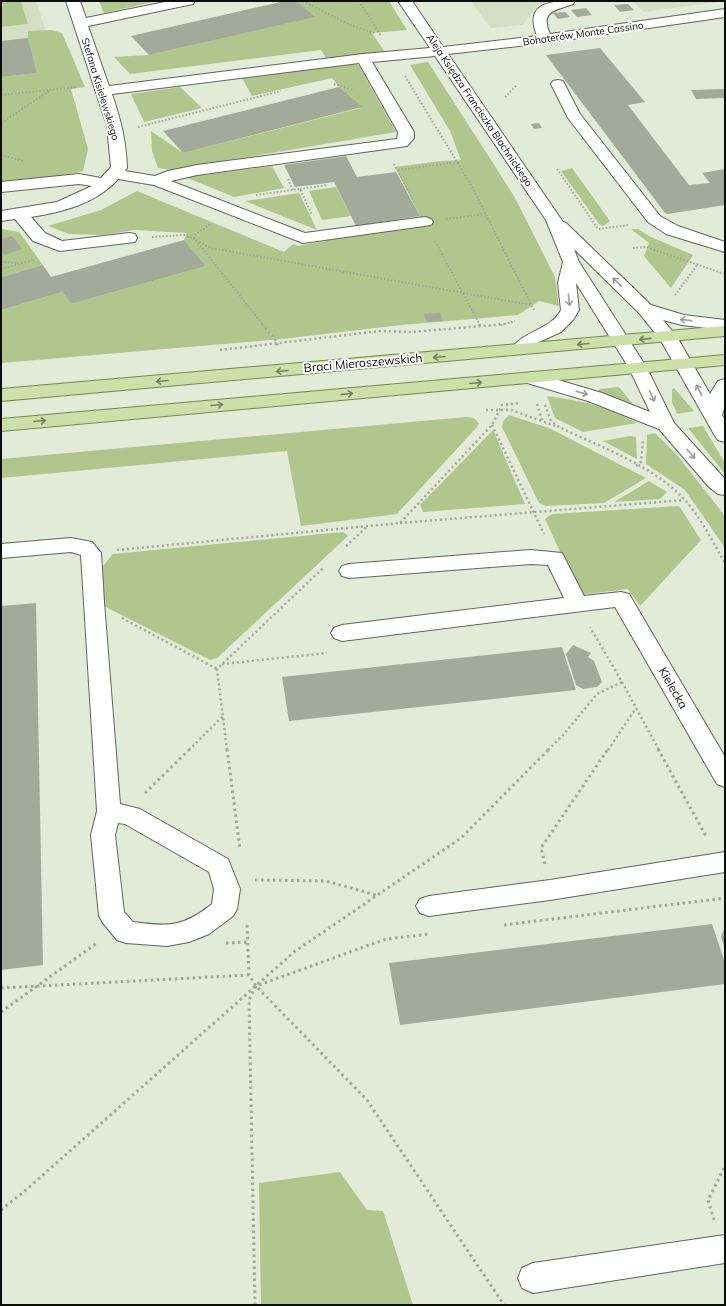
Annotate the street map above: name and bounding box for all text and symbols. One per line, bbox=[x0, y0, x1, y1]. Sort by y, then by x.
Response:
street label: Bohaterów Monte Cassino bbox=[522, 19, 645, 48]
street label: Aleja Księdza Franciszka Blachnickiego bbox=[424, 32, 536, 189]
street label: Stefana Kisielewskiego bbox=[79, 36, 122, 142]
one-way arrow bbox=[612, 277, 622, 286]
one-way arrow bbox=[566, 293, 573, 306]
one-way arrow bbox=[680, 316, 693, 324]
one-way arrow bbox=[639, 335, 652, 343]
one-way arrow bbox=[577, 341, 590, 348]
street label: Braci Mieroszewskich bbox=[303, 350, 423, 375]
one-way arrow bbox=[433, 353, 446, 360]
one-way arrow bbox=[276, 367, 289, 374]
one-way arrow bbox=[156, 378, 169, 385]
one-way arrow bbox=[469, 379, 482, 387]
one-way arrow bbox=[694, 384, 702, 396]
one-way arrow bbox=[340, 390, 353, 398]
one-way arrow bbox=[576, 390, 589, 397]
one-way arrow bbox=[649, 390, 656, 402]
one-way arrow bbox=[210, 402, 223, 409]
one-way arrow bbox=[33, 417, 46, 425]
one-way arrow bbox=[687, 449, 696, 459]
street label: Kielecka bbox=[656, 664, 691, 711]

